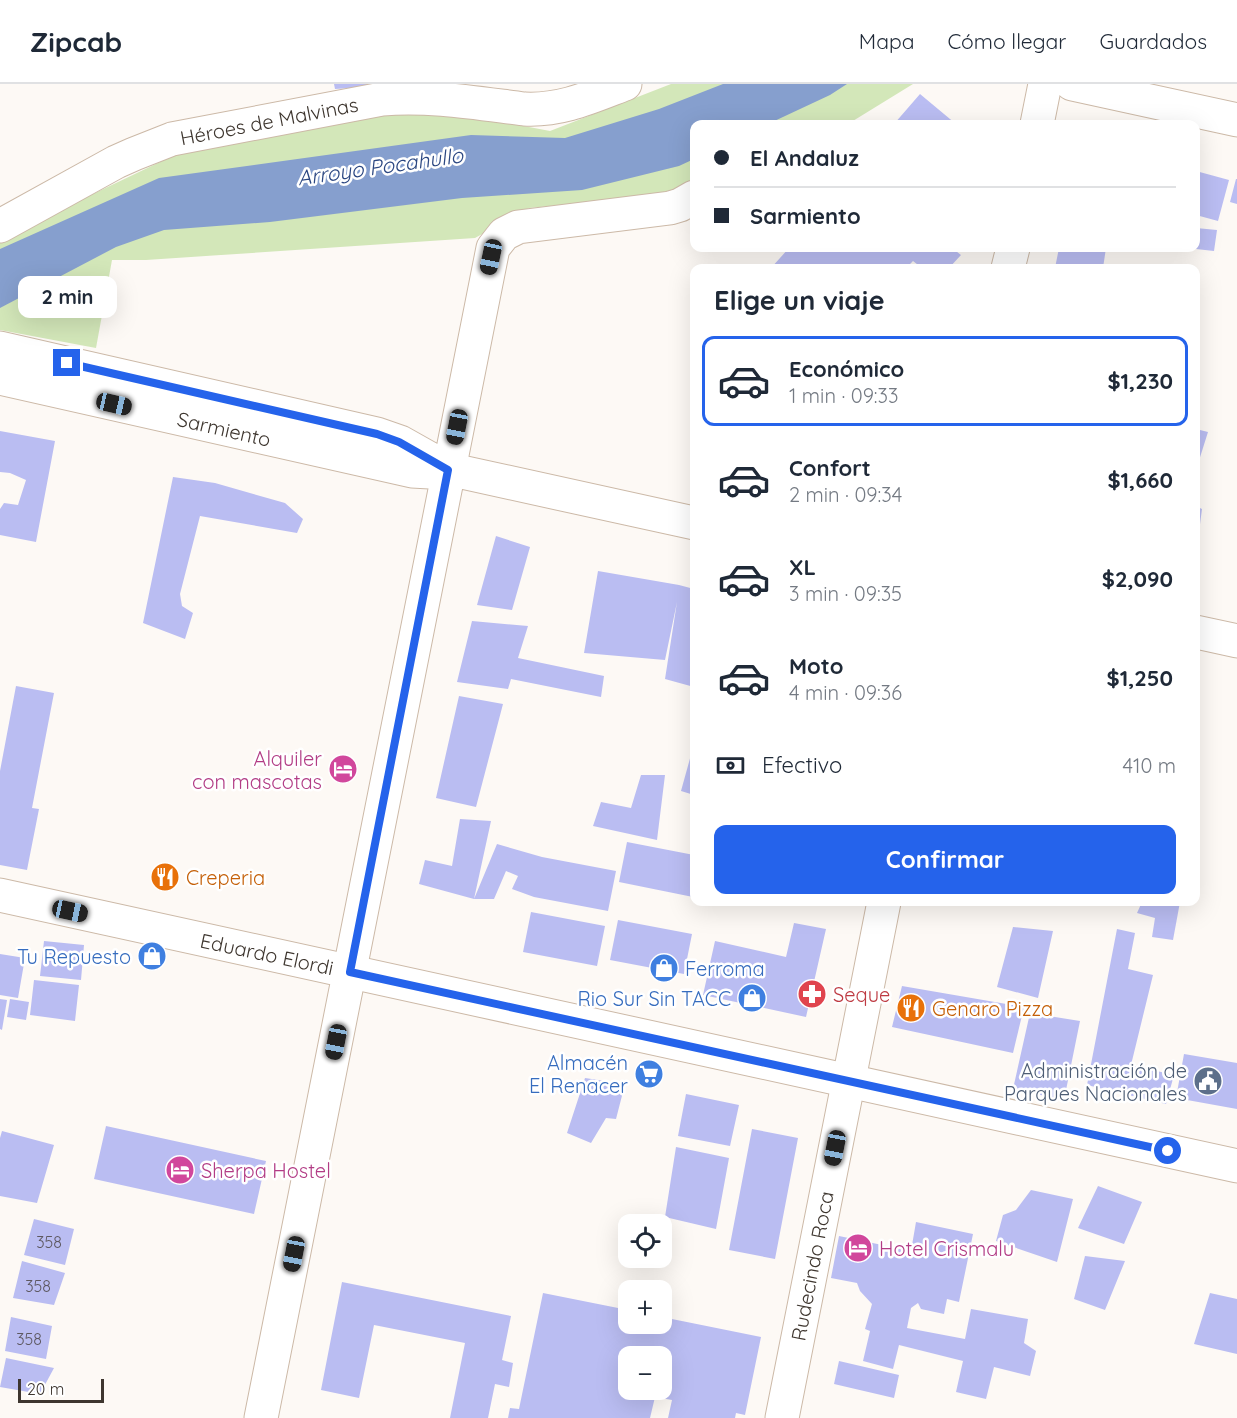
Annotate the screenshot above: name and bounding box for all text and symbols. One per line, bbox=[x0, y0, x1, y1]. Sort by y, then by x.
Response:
text: Zipcab bbox=[30, 24, 122, 59]
text: Mapa bbox=[859, 28, 914, 54]
text: Cómo llegar bbox=[947, 28, 1066, 54]
text: Guardados bbox=[1099, 28, 1207, 54]
street label: Héroes de Malvinas bbox=[178, 91, 360, 151]
water label: Arroyo Pocahullo bbox=[296, 141, 466, 190]
text: El Andaluz bbox=[750, 144, 859, 172]
text: Sarmiento bbox=[750, 202, 861, 230]
car bbox=[478, 238, 504, 276]
callout: 2 min bbox=[17, 276, 116, 318]
text: Elige un viaje bbox=[714, 283, 885, 317]
text: 2 min bbox=[41, 284, 94, 309]
route end bbox=[53, 349, 80, 376]
icon: car bbox=[717, 354, 771, 408]
text: Económico bbox=[789, 355, 904, 383]
text: $1,230 bbox=[1107, 367, 1173, 395]
text: 1 min · 09:33 bbox=[789, 383, 899, 408]
car bbox=[94, 391, 134, 417]
street label: Sarmiento bbox=[175, 406, 273, 452]
car bbox=[445, 408, 469, 446]
icon: car bbox=[717, 453, 771, 507]
text: Confort bbox=[789, 454, 871, 482]
text: $1,660 bbox=[1107, 466, 1173, 494]
text: 2 min · 09:34 bbox=[789, 482, 902, 507]
icon: car bbox=[717, 552, 771, 606]
text: XL bbox=[789, 553, 816, 581]
text: $2,090 bbox=[1102, 565, 1173, 593]
text: 3 min · 09:35 bbox=[789, 581, 902, 606]
icon: car bbox=[717, 651, 771, 705]
text: Moto bbox=[789, 652, 843, 680]
text: $1,250 bbox=[1107, 664, 1173, 692]
text: 4 min · 09:36 bbox=[789, 680, 902, 705]
place label: Alquiler con mascotas bbox=[192, 746, 322, 794]
icon: cash bbox=[714, 749, 747, 782]
text: Efectivo bbox=[762, 751, 842, 779]
hotel icon: Alquiler con mascotas bbox=[327, 753, 359, 785]
text: 410 m bbox=[1123, 753, 1176, 778]
button: Confirmar bbox=[714, 825, 1176, 894]
restaurant icon: Creperia bbox=[149, 861, 181, 893]
place label: Creperia bbox=[186, 865, 265, 890]
car bbox=[51, 898, 89, 924]
street label: Eduardo Elordi bbox=[198, 928, 336, 980]
shop icon: Tu Repuesto bbox=[136, 940, 168, 972]
place label: Tu Repuesto bbox=[17, 944, 131, 969]
shop icon: Ferroma bbox=[648, 952, 680, 984]
place label: Ferroma bbox=[685, 956, 765, 981]
pharmacy icon: Seque bbox=[796, 978, 828, 1010]
shop icon: Rio Sur Sin TACC bbox=[736, 982, 768, 1014]
place label: Seque bbox=[833, 982, 890, 1007]
place label: Rio Sur Sin TACC bbox=[577, 986, 731, 1011]
restaurant icon: Genaro Pizza bbox=[895, 992, 927, 1024]
place label: Genaro Pizza bbox=[932, 996, 1053, 1021]
car bbox=[324, 1023, 348, 1061]
place label: Almacén El Renacer bbox=[529, 1050, 628, 1098]
supermarket icon: Almacén El Renacer bbox=[633, 1058, 665, 1090]
place label: Administración de Parques Nacionales bbox=[1004, 1058, 1187, 1106]
public building icon: Administración de Parques Nacionales bbox=[1192, 1065, 1224, 1097]
car bbox=[823, 1129, 847, 1167]
route start bbox=[1154, 1137, 1181, 1164]
hotel icon: Sherpa Hostel bbox=[164, 1154, 196, 1186]
place label: Sherpa Hostel bbox=[201, 1158, 331, 1183]
street label: Rudecindo Roca bbox=[785, 1189, 839, 1343]
map controls bbox=[618, 1214, 672, 1400]
button: locate bbox=[618, 1214, 672, 1268]
house number: 358 bbox=[36, 1232, 62, 1252]
hotel icon: Hotel Crismalu bbox=[842, 1232, 874, 1264]
car bbox=[282, 1235, 306, 1273]
place label: Hotel Crismalu bbox=[879, 1236, 1014, 1261]
house number: 358 bbox=[25, 1276, 51, 1296]
button: + bbox=[618, 1280, 672, 1334]
house number: 358 bbox=[16, 1329, 42, 1349]
button: − bbox=[618, 1346, 672, 1400]
scale bar bbox=[18, 1376, 104, 1404]
text: 20 m bbox=[27, 1379, 64, 1399]

